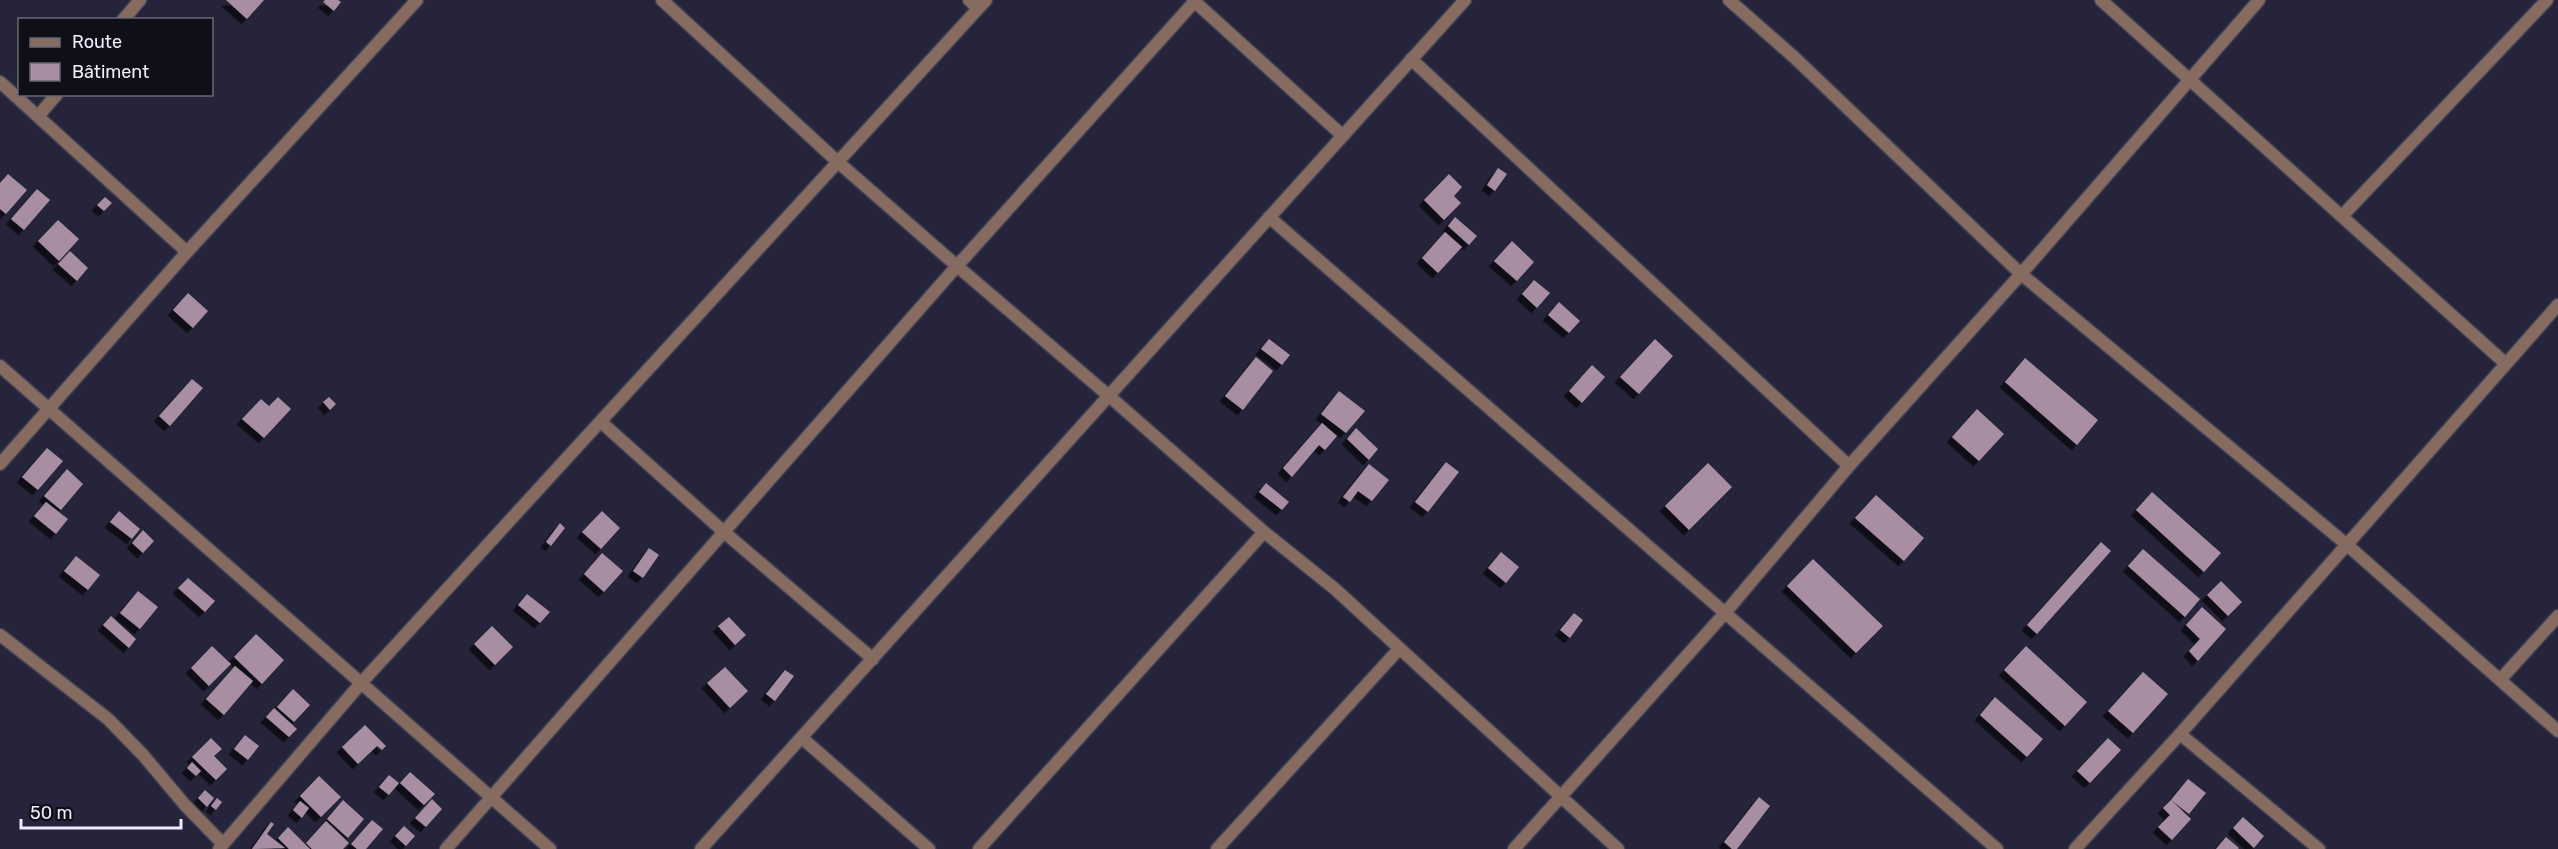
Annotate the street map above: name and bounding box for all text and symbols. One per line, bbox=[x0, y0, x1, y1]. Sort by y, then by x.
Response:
legend bbox=[18, 18, 213, 96]
text: Route bbox=[72, 31, 122, 53]
text: Bâtiment bbox=[72, 61, 149, 83]
scale bar bbox=[21, 792, 182, 830]
text: 50 m bbox=[30, 802, 73, 824]

